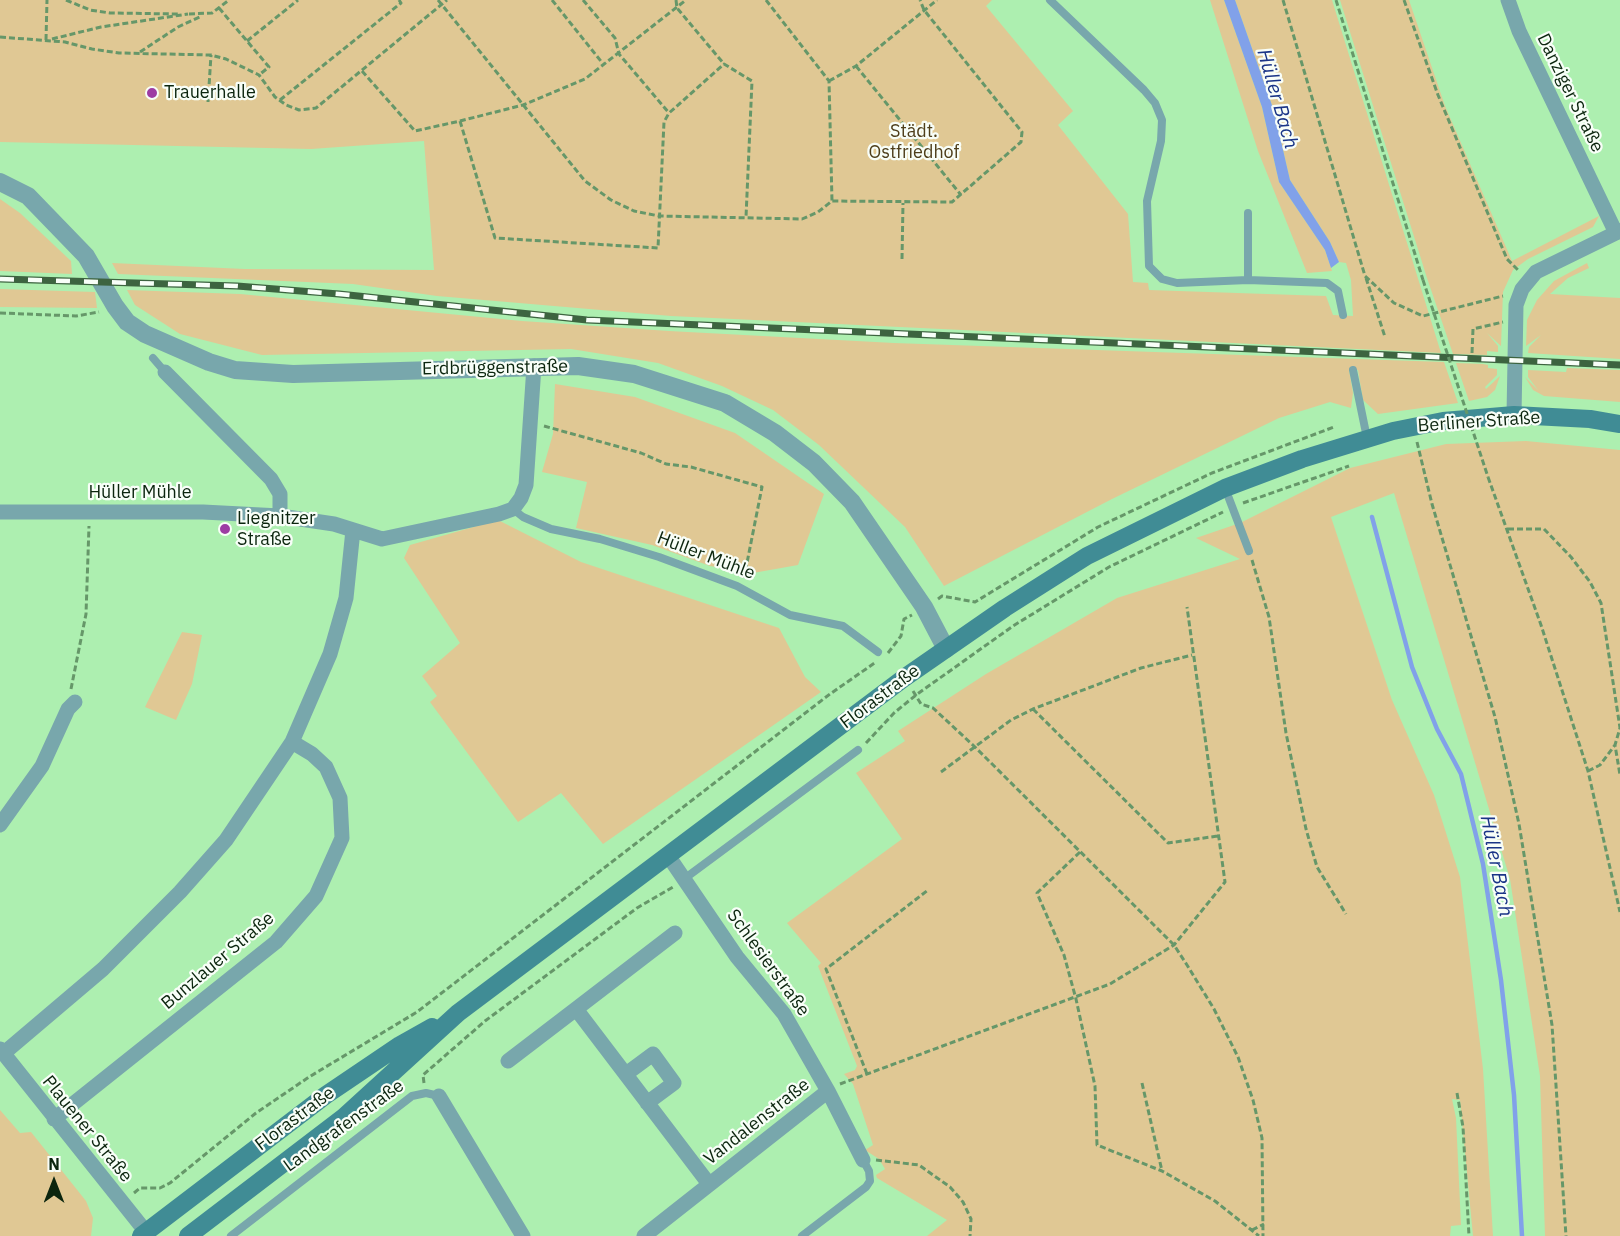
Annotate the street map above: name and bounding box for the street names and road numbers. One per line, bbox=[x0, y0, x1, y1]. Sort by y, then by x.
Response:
street label: Danziger Straße bbox=[1532, 30, 1608, 156]
street label: Erdbrüggenstraße bbox=[422, 356, 568, 380]
street label: Berliner Straße bbox=[1417, 407, 1541, 437]
street label: Hüller Mühle bbox=[88, 482, 192, 504]
street label: Hüller Mühle bbox=[654, 527, 758, 585]
street label: Florastraße bbox=[836, 660, 924, 734]
street label: Schlesierstraße bbox=[722, 905, 814, 1021]
street label: Bunzlauer Straße bbox=[157, 908, 279, 1014]
street label: Plauener Straße bbox=[37, 1071, 137, 1187]
street label: Vandalenstraße bbox=[700, 1074, 814, 1170]
street label: Landgrafenstraße bbox=[280, 1075, 408, 1177]
street label: Florastraße bbox=[251, 1082, 339, 1156]

